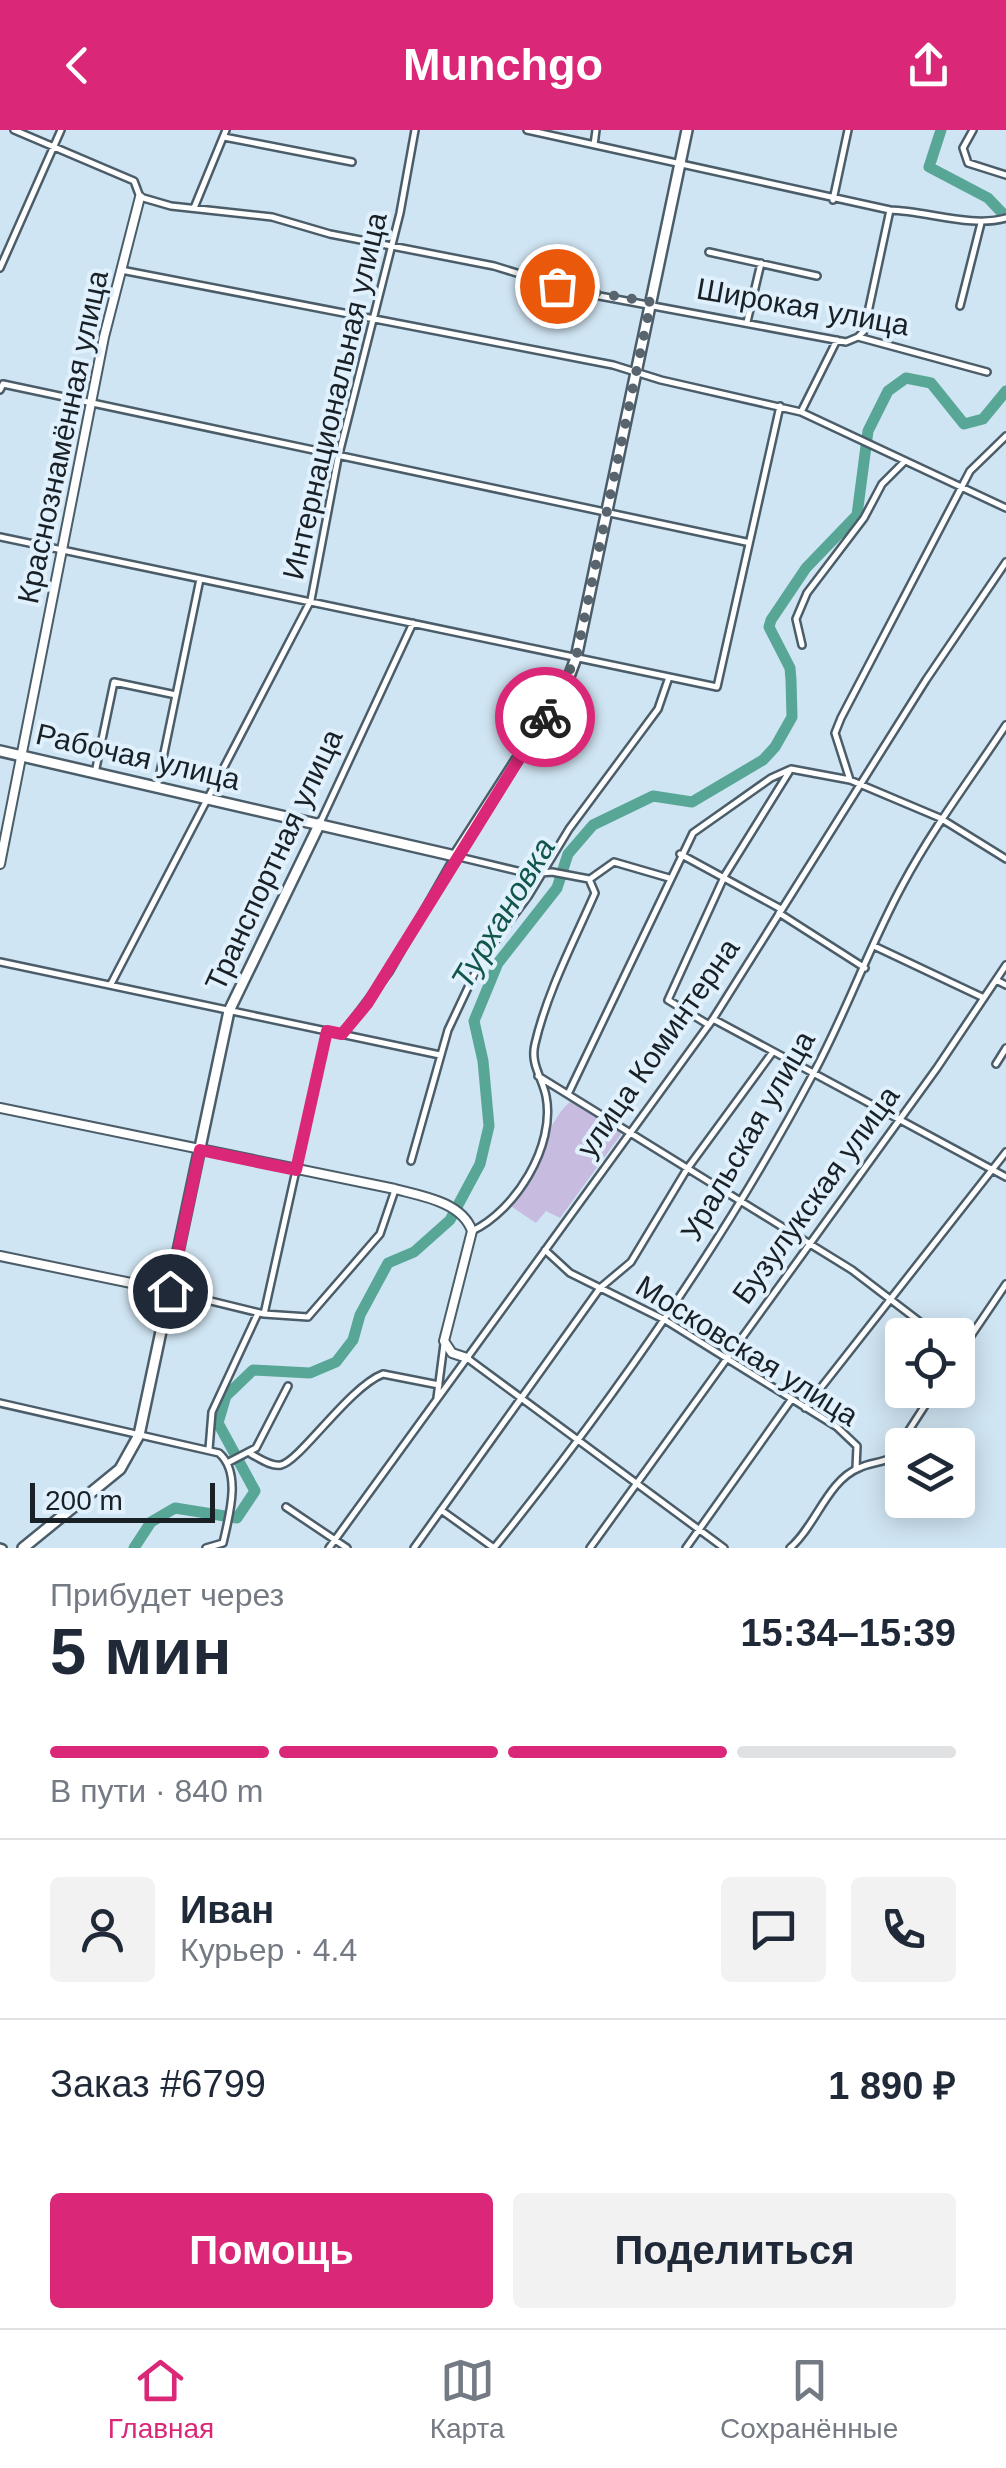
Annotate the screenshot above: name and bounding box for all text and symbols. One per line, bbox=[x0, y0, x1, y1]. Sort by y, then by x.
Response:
icon: back bbox=[50, 38, 105, 93]
icon: share bbox=[901, 38, 956, 93]
text: Munchgo bbox=[403, 39, 603, 90]
street label: Интернациональная улица bbox=[276, 209, 393, 583]
pin bbox=[515, 244, 600, 329]
icon: bag bbox=[530, 259, 585, 314]
street label: Краснознамённая улица bbox=[11, 267, 114, 607]
street label: Широкая улица bbox=[694, 272, 912, 341]
courier bbox=[495, 667, 595, 767]
icon: bike bbox=[518, 690, 573, 745]
street label: Рабочая улица bbox=[33, 717, 244, 796]
street label: Транспортная улица bbox=[198, 724, 349, 996]
water label: Турхановка bbox=[444, 831, 562, 995]
street label: улица Коминтерна bbox=[570, 932, 746, 1163]
street label: Уральская улица bbox=[674, 1025, 821, 1247]
street label: Бузулукская улица bbox=[726, 1079, 906, 1310]
pin bbox=[128, 1249, 213, 1334]
icon: home bbox=[143, 1264, 198, 1319]
street label: Московская улица bbox=[630, 1269, 865, 1432]
map controls bbox=[885, 1318, 975, 1518]
button: locate bbox=[885, 1318, 975, 1408]
button: layers bbox=[885, 1428, 975, 1518]
scale bar bbox=[30, 1478, 215, 1522]
text: 200 m bbox=[45, 1485, 123, 1516]
text: Прибудет через bbox=[50, 1577, 284, 1613]
text: 15:34–15:39 bbox=[740, 1612, 956, 1654]
text: 5 мин bbox=[50, 1615, 232, 1688]
text: В пути · 840 m bbox=[50, 1773, 263, 1809]
button: person bbox=[50, 1877, 155, 1982]
button: chat bbox=[721, 1877, 826, 1982]
button: phone bbox=[851, 1877, 956, 1982]
text: Иван bbox=[180, 1889, 274, 1931]
text: Курьер · 4.4 bbox=[180, 1932, 357, 1968]
text: Заказ #6799 bbox=[50, 2063, 266, 2105]
text: 1 890 ₽ bbox=[828, 2065, 956, 2107]
button: Помощь bbox=[50, 2193, 493, 2308]
button: Поделиться bbox=[513, 2193, 956, 2308]
tab: Главная bbox=[108, 2353, 214, 2445]
tab: Карта bbox=[430, 2353, 505, 2445]
tab: Сохранённые bbox=[720, 2353, 898, 2445]

